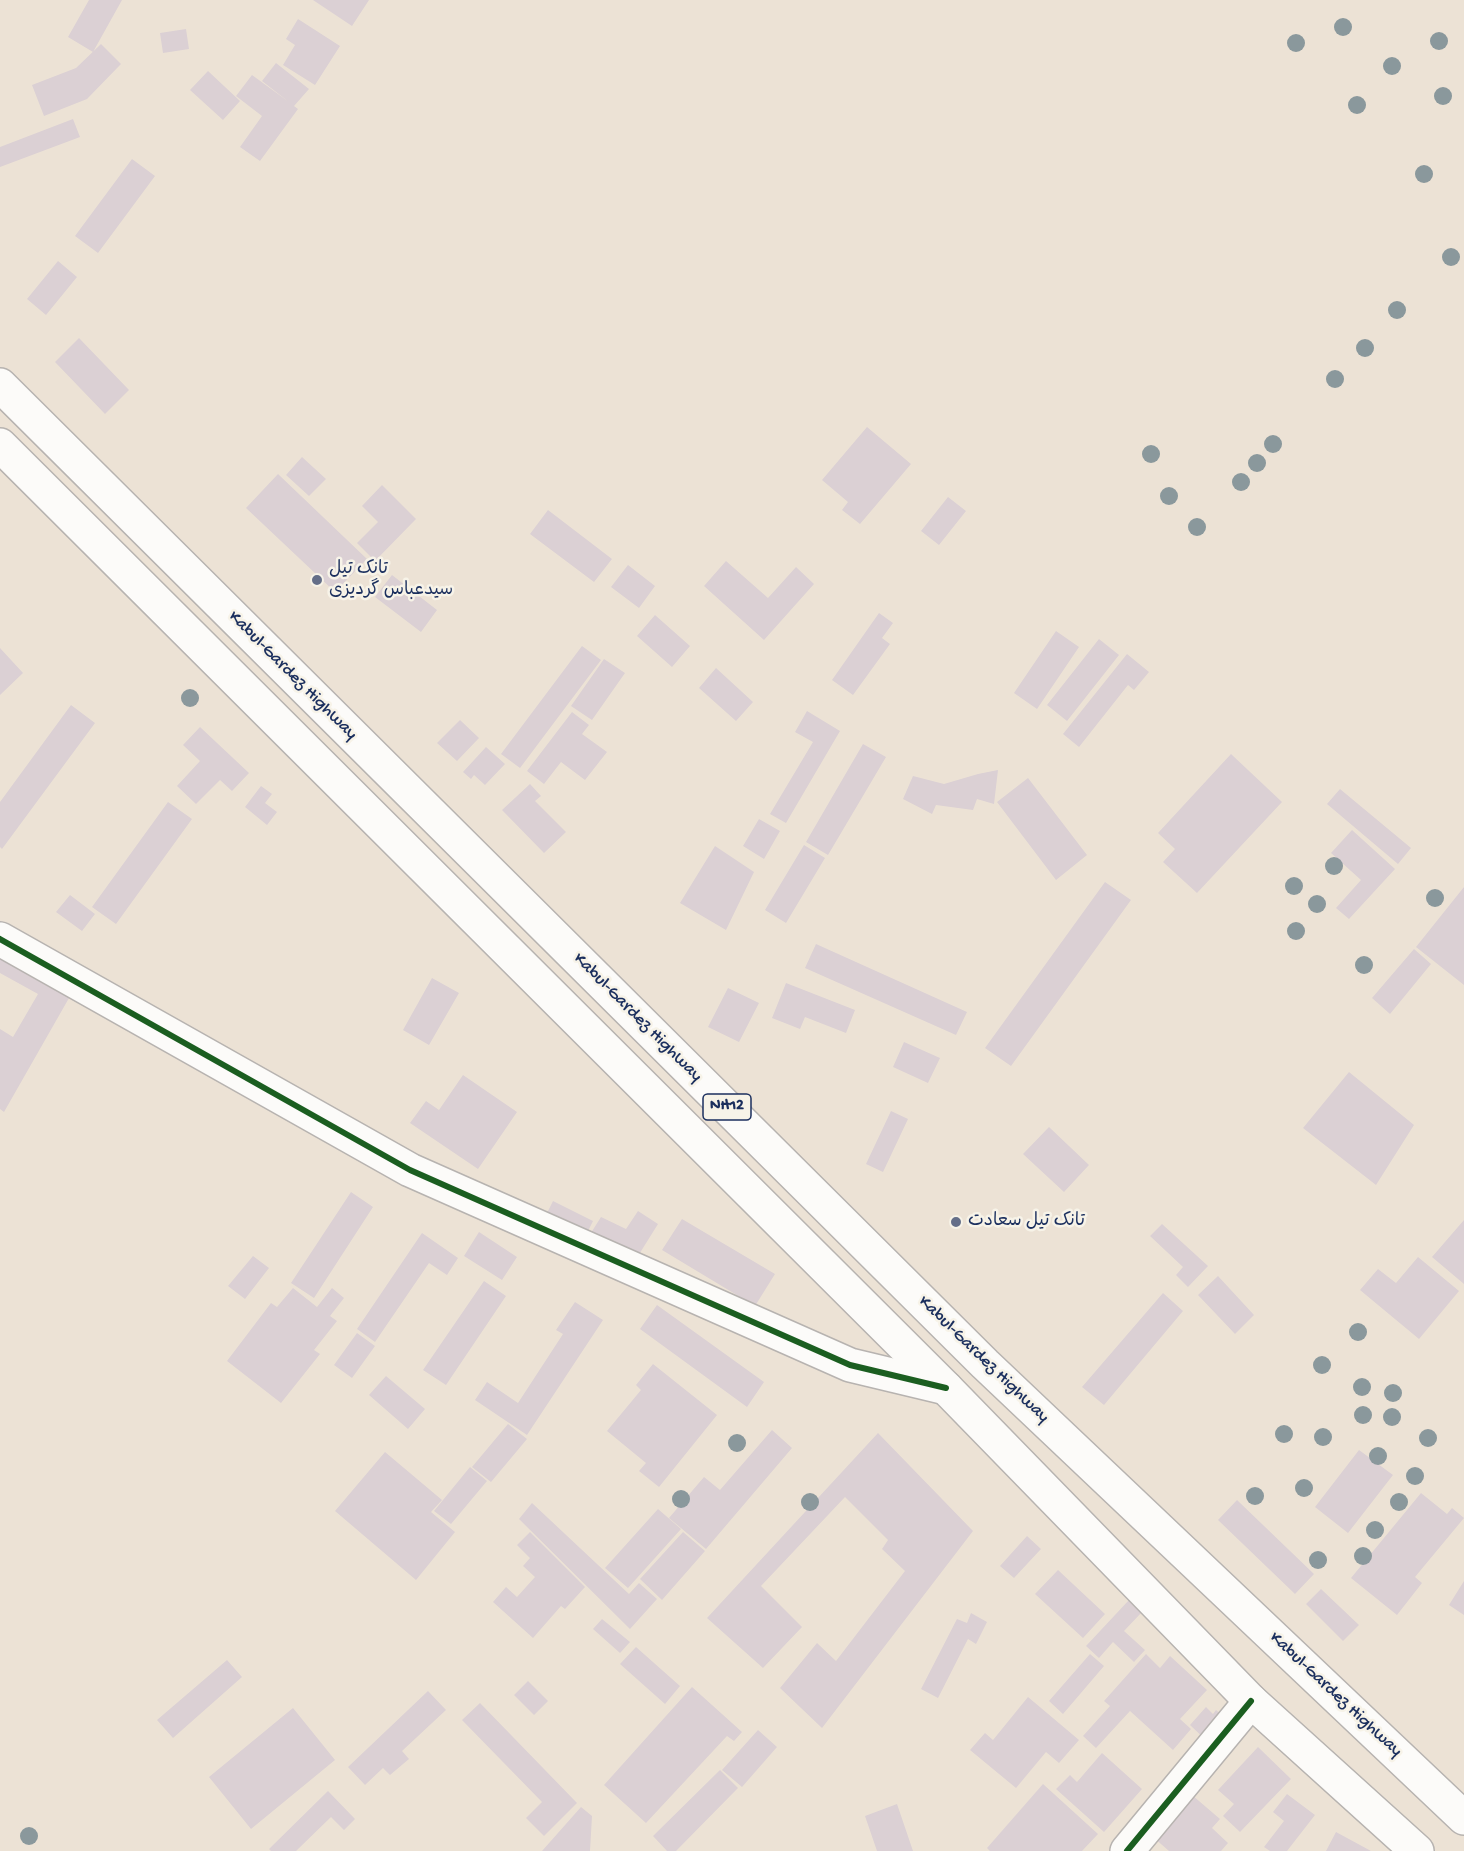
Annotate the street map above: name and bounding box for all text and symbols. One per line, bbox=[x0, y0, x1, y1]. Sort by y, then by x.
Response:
place label: تانک تیل سیدعباس گردیزی bbox=[329, 559, 453, 602]
marker: تانک تیل سیدعباس گردیزی bbox=[310, 573, 324, 587]
street label: Kabul-Gardez Highway bbox=[223, 607, 361, 745]
street label: Kabul-Gardez Highway bbox=[568, 949, 706, 1087]
road number: NH12 bbox=[703, 1094, 751, 1120]
place label: تانک تیل سعادت bbox=[968, 1211, 1085, 1233]
marker: تانک تیل سعادت bbox=[949, 1215, 963, 1229]
street label: Kabul-Gardez Highway bbox=[913, 1292, 1053, 1428]
street label: Kabul-Gardez Highway bbox=[1264, 1628, 1406, 1762]

